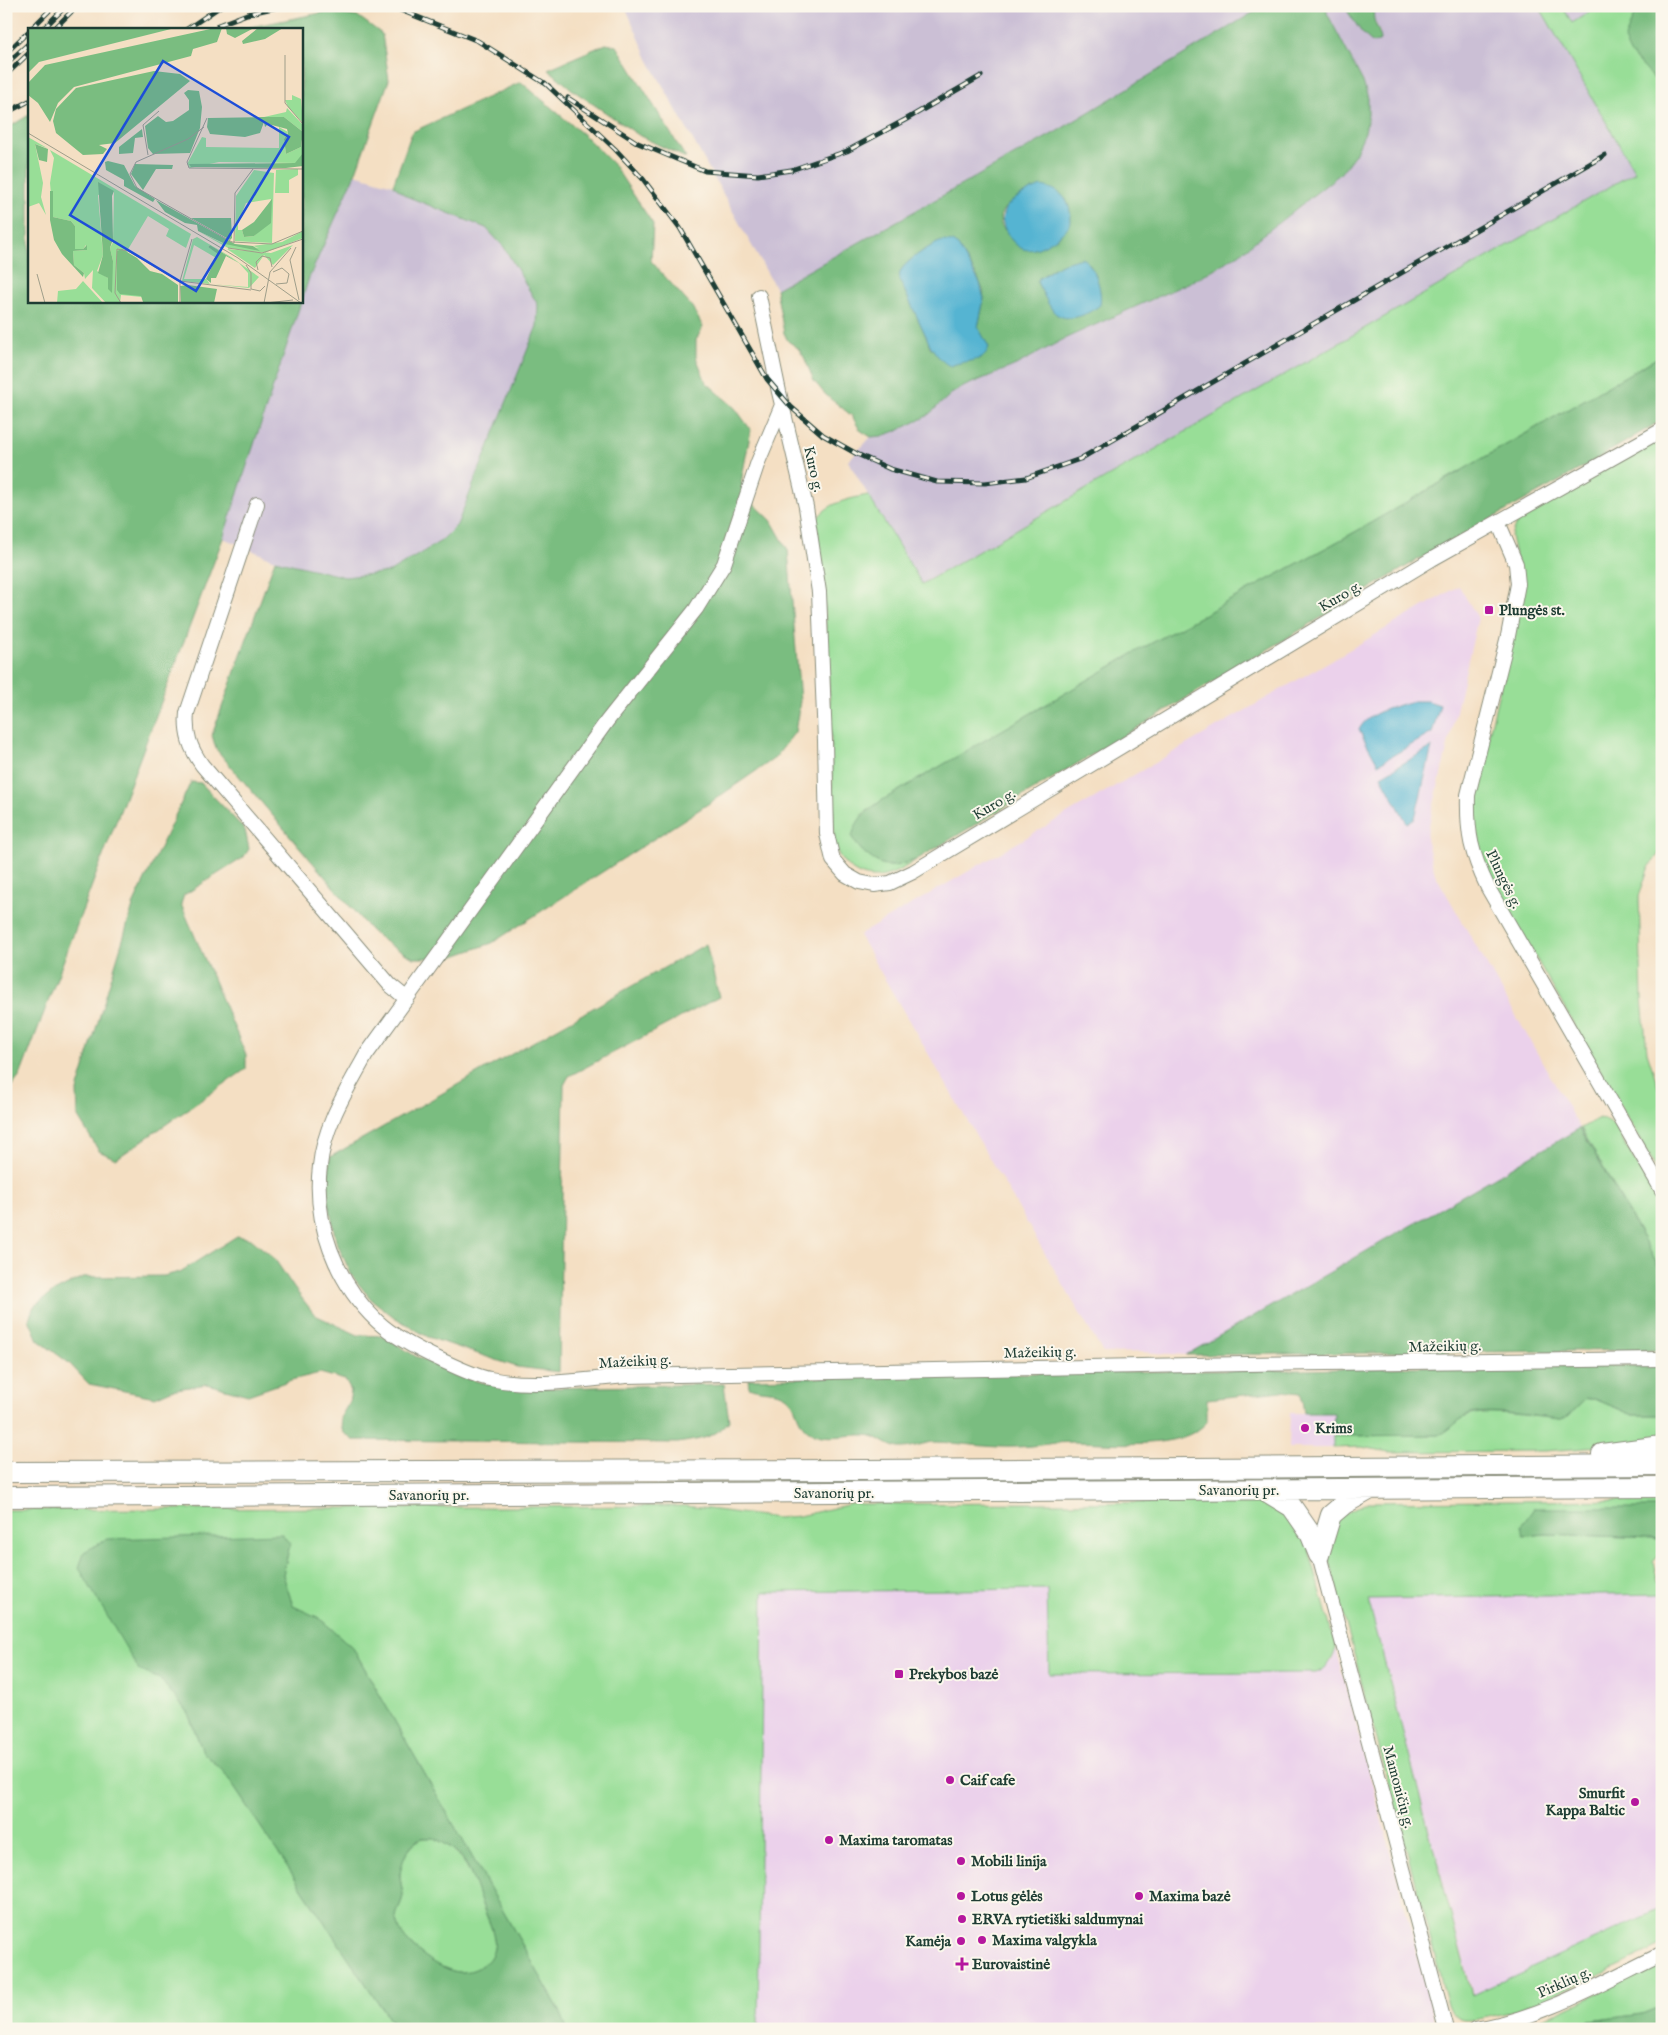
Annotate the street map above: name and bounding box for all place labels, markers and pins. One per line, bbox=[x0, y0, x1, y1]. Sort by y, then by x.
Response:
place label: Plungės st. bbox=[1499, 601, 1565, 620]
marker: Plungės st. bbox=[1483, 604, 1495, 616]
place label: Krims bbox=[1315, 1419, 1353, 1438]
marker: Krims bbox=[1299, 1422, 1311, 1434]
place label: Prekybos bazė bbox=[909, 1665, 999, 1684]
marker: Prekybos bazė bbox=[893, 1668, 905, 1680]
place label: Caif cafe bbox=[960, 1771, 1015, 1790]
marker: Caif cafe bbox=[944, 1774, 956, 1786]
place label: Smurfit Kappa Baltic bbox=[1546, 1784, 1626, 1820]
marker: Smurfit Kappa Baltic bbox=[1629, 1796, 1641, 1808]
place label: Maxima taromatas bbox=[839, 1831, 953, 1850]
marker: Maxima taromatas bbox=[823, 1834, 835, 1846]
place label: Mobili linija bbox=[971, 1852, 1047, 1871]
marker: Mobili linija bbox=[955, 1855, 967, 1867]
place label: Lotus gėlės bbox=[971, 1887, 1043, 1906]
place label: Maxima bazė bbox=[1149, 1887, 1231, 1906]
marker: Lotus gėlės bbox=[955, 1890, 967, 1902]
marker: Maxima bazė bbox=[1133, 1890, 1145, 1902]
place label: ERVA rytietiški saldumynai bbox=[972, 1910, 1143, 1929]
marker: ERVA rytietiški saldumynai bbox=[956, 1913, 968, 1925]
place label: Maxima valgykla bbox=[992, 1931, 1097, 1950]
place label: Kamėja bbox=[905, 1932, 952, 1951]
marker: Maxima valgykla bbox=[976, 1934, 988, 1946]
marker: Kamėja bbox=[955, 1935, 967, 1947]
place label: Eurovaistinė bbox=[972, 1955, 1050, 1974]
marker: Eurovaistinė bbox=[956, 1958, 968, 1970]

